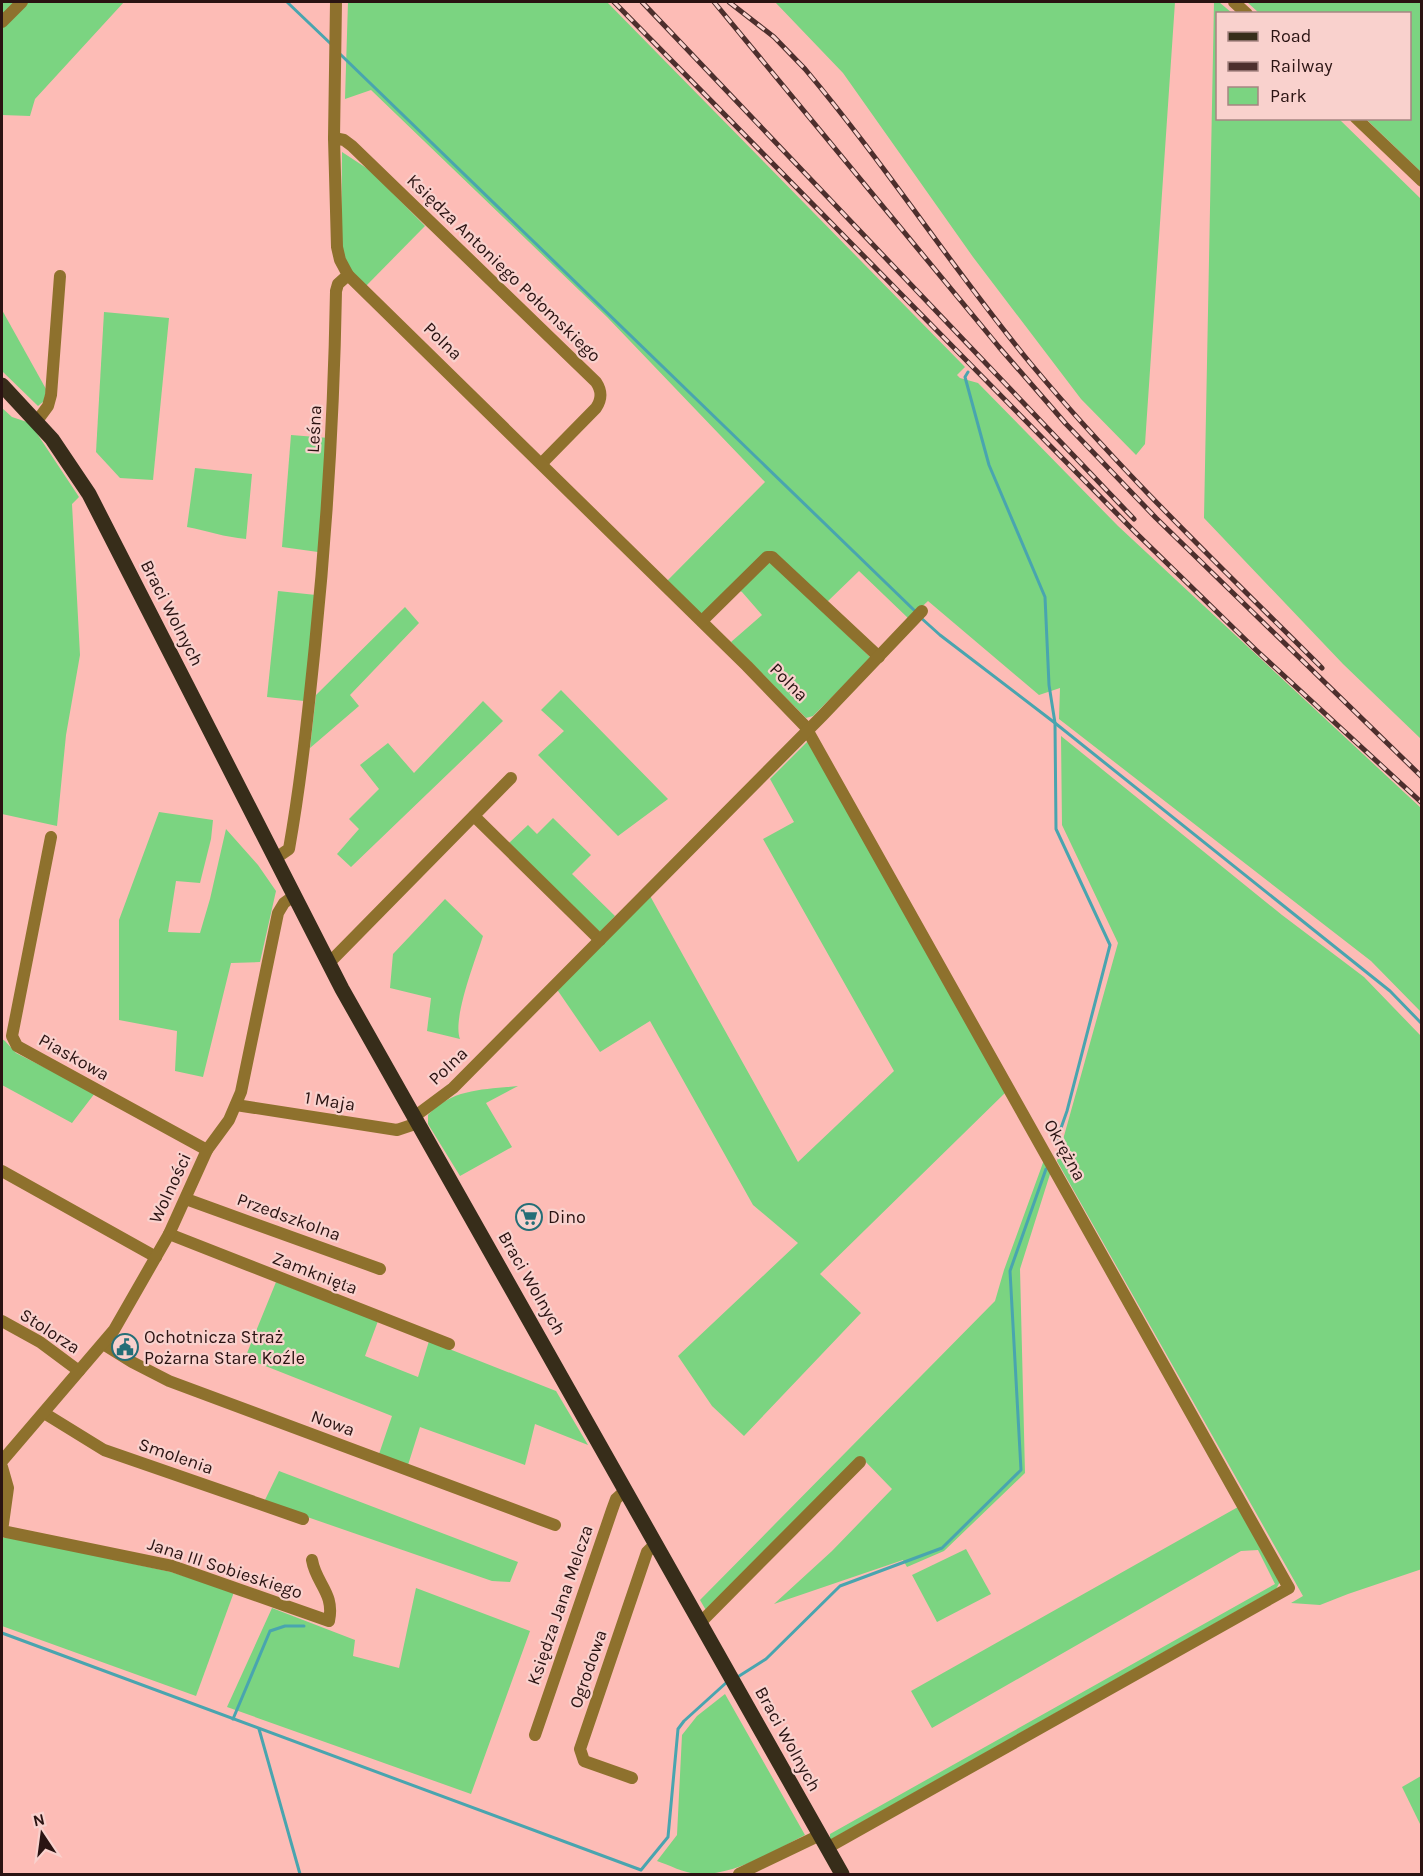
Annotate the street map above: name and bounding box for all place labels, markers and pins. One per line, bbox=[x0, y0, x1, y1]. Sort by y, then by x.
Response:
supermarket icon: Dino bbox=[514, 1202, 544, 1232]
place label: Dino bbox=[548, 1206, 586, 1228]
place label: Ochotnicza Straż Pożarna Stare Koźle bbox=[144, 1326, 305, 1369]
public building icon: Ochotnicza Straż Pożarna Stare Koźle bbox=[110, 1332, 140, 1362]

